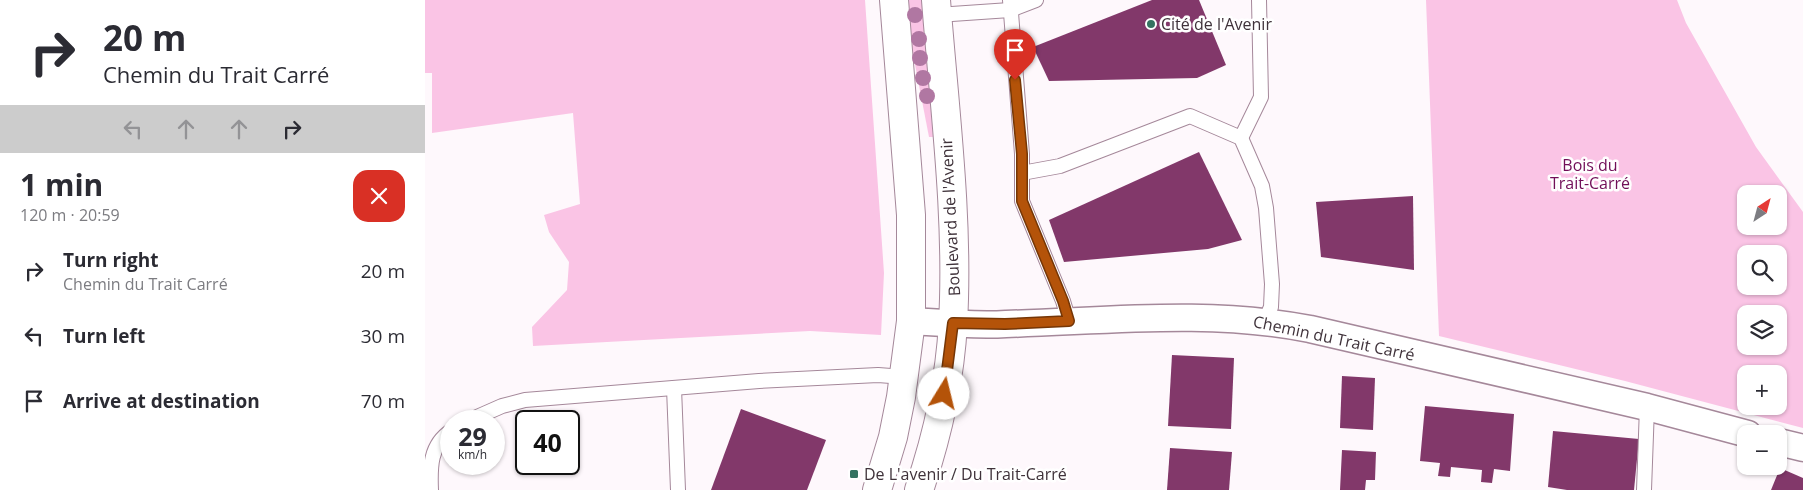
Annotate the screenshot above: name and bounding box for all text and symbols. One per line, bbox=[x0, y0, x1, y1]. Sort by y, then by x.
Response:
place label: Cité de l'Avenir bbox=[1161, 13, 1272, 35]
text: 20 m bbox=[103, 14, 186, 61]
marker: Cité de l'Avenir bbox=[1145, 18, 1157, 30]
icon: right bbox=[20, 20, 85, 85]
pin bbox=[994, 29, 1036, 80]
icon: arrive bbox=[1001, 36, 1029, 64]
text: Chemin du Trait Carré bbox=[103, 59, 329, 89]
icon: left bbox=[119, 115, 147, 143]
icon: ahead bbox=[172, 115, 200, 143]
icon: ahead bbox=[225, 115, 253, 143]
icon: right bbox=[278, 115, 306, 143]
street label: Boulevard de l'Avenir bbox=[935, 137, 965, 297]
park label: Bois du Trait-Carré bbox=[1550, 154, 1630, 194]
text: 1 min bbox=[20, 164, 103, 205]
button: close bbox=[353, 170, 405, 222]
north arrow bbox=[1737, 185, 1787, 235]
map controls bbox=[1737, 185, 1787, 475]
text: 120 m · 20:59 bbox=[20, 204, 120, 226]
button: search bbox=[1737, 245, 1787, 295]
text: Turn right bbox=[63, 247, 158, 273]
icon: right bbox=[20, 257, 48, 285]
text: 20 m bbox=[361, 258, 405, 284]
text: Chemin du Trait Carré bbox=[63, 273, 228, 295]
button: layers bbox=[1737, 305, 1787, 355]
street label: Chemin du Trait Carré bbox=[1251, 310, 1417, 366]
icon: left bbox=[20, 322, 48, 350]
text: Turn left bbox=[63, 323, 145, 349]
text: 30 m bbox=[361, 323, 405, 349]
button: + bbox=[1737, 365, 1787, 415]
position arrow bbox=[917, 367, 969, 419]
icon: arrive bbox=[20, 387, 48, 415]
text: Arrive at destination bbox=[63, 388, 260, 414]
text: 70 m bbox=[361, 388, 405, 414]
speed limit sign: 40 bbox=[515, 410, 580, 475]
text: 29 bbox=[458, 419, 487, 453]
button: − bbox=[1737, 425, 1787, 475]
text: km/h bbox=[458, 446, 487, 463]
place label: De L'avenir / Du Trait-Carré bbox=[864, 463, 1067, 485]
marker: De L'avenir / Du Trait-Carré bbox=[848, 468, 860, 480]

